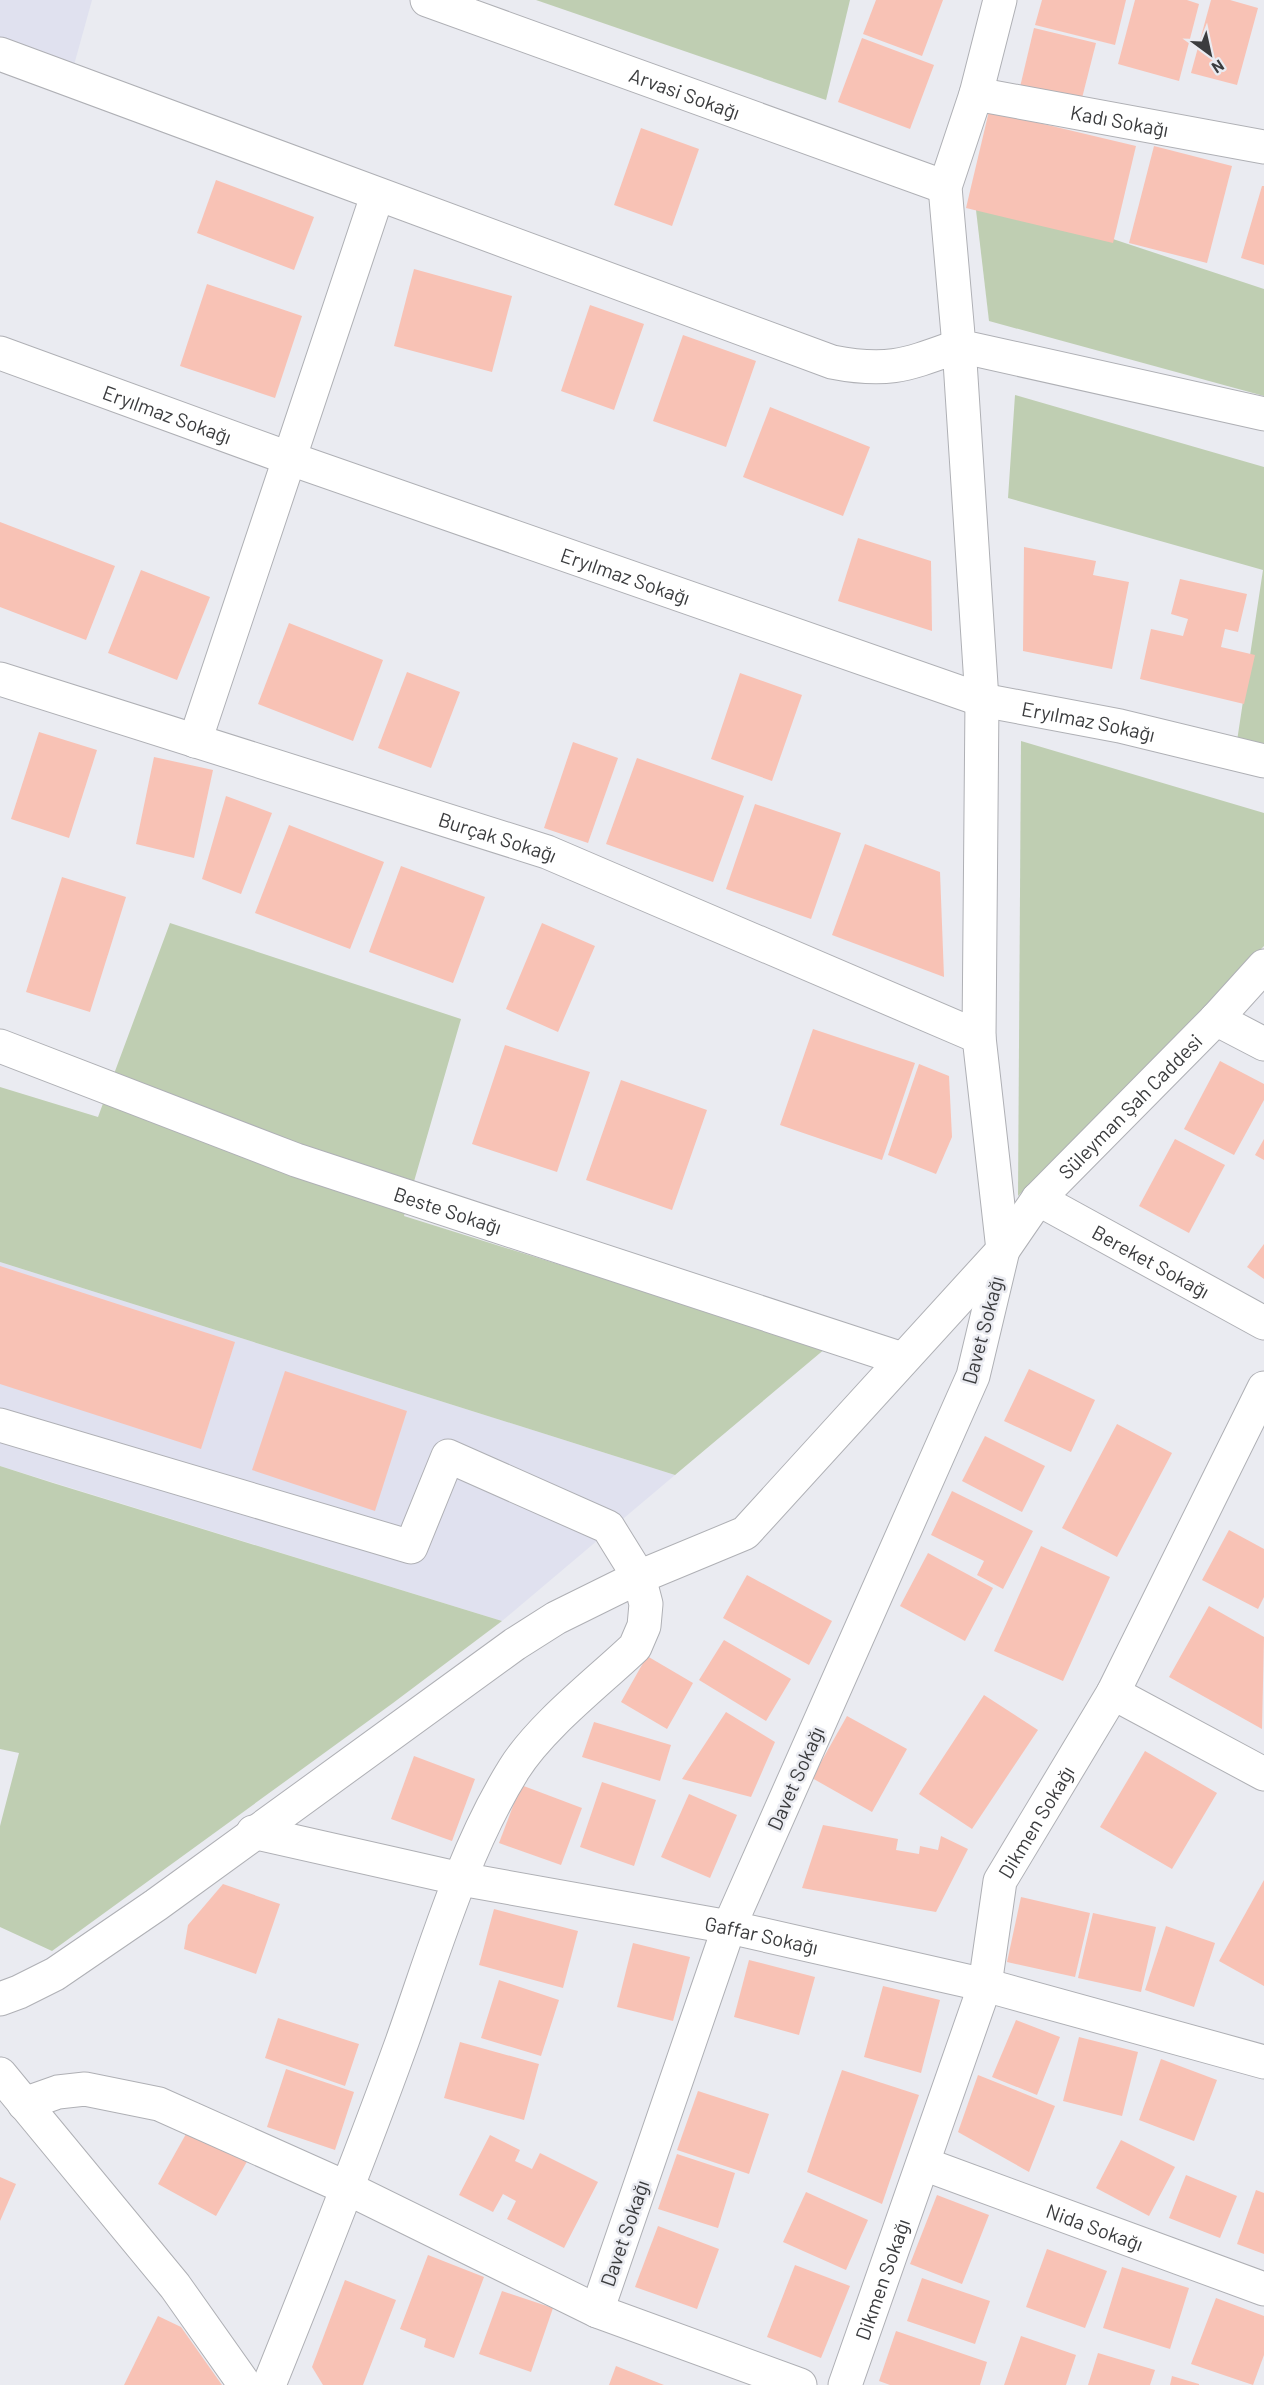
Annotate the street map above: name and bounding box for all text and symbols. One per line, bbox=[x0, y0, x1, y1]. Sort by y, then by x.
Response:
north arrow bbox=[1180, 24, 1240, 84]
text: N bbox=[1209, 56, 1228, 78]
street label: Arvasi Sokağı bbox=[626, 62, 743, 124]
street label: Kadı Sokağı bbox=[1069, 100, 1171, 141]
street label: Eryılmaz Sokağı bbox=[100, 379, 235, 448]
street label: Eryılmaz Sokağı bbox=[558, 542, 693, 609]
street label: Eryılmaz Sokağı bbox=[1020, 696, 1158, 746]
street label: Burçak Sokağı bbox=[436, 806, 560, 867]
street label: Süleyman Şah Caddesi bbox=[1053, 1029, 1207, 1184]
street label: Beste Sokağı bbox=[391, 1181, 505, 1239]
street label: Bereket Sokağı bbox=[1088, 1219, 1214, 1303]
street label: Davet Sokağı bbox=[956, 1273, 1008, 1387]
street label: Davet Sokağı bbox=[761, 1722, 829, 1834]
street label: Dikmen Sokağı bbox=[993, 1761, 1079, 1882]
street label: Gaffar Sokağı bbox=[703, 1911, 821, 1959]
street label: Davet Sokağı bbox=[595, 2177, 653, 2289]
street label: Nida Sokağı bbox=[1043, 2198, 1147, 2256]
street label: Dikmen Sokağı bbox=[850, 2215, 914, 2343]

